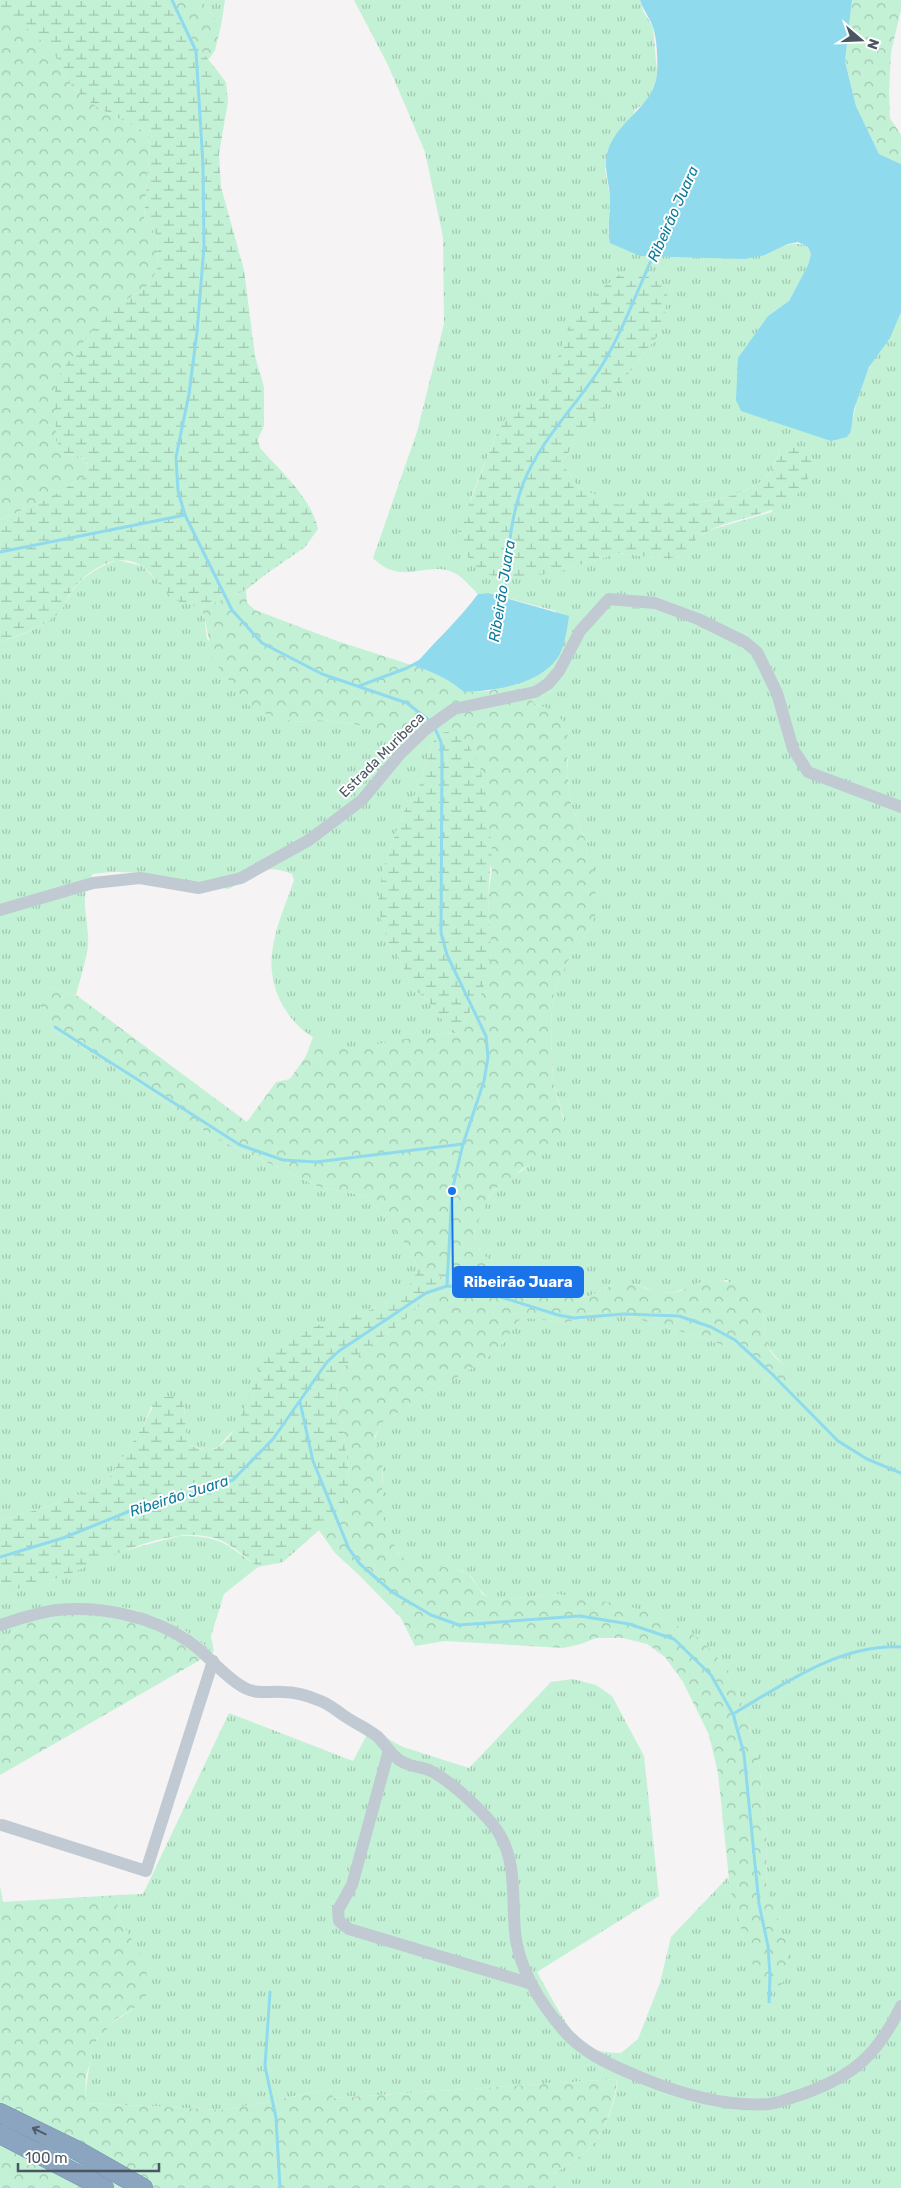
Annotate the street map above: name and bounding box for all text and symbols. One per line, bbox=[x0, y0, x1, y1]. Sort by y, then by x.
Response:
north arrow bbox=[836, 15, 886, 65]
text: N bbox=[863, 37, 882, 52]
water label: Ribeirão Juara bbox=[644, 163, 702, 265]
water label: Ribeirão Juara bbox=[485, 538, 519, 643]
street label: Estrada Muribeca bbox=[336, 709, 428, 801]
callout: Ribeirão Juara bbox=[453, 1267, 583, 1297]
text: Ribeirão Juara bbox=[463, 1273, 573, 1291]
water label: Ribeirão Juara bbox=[127, 1471, 231, 1520]
one-way arrow bbox=[32, 2126, 47, 2135]
scale bar bbox=[18, 2140, 159, 2172]
text: 100 m bbox=[25, 2149, 67, 2167]

